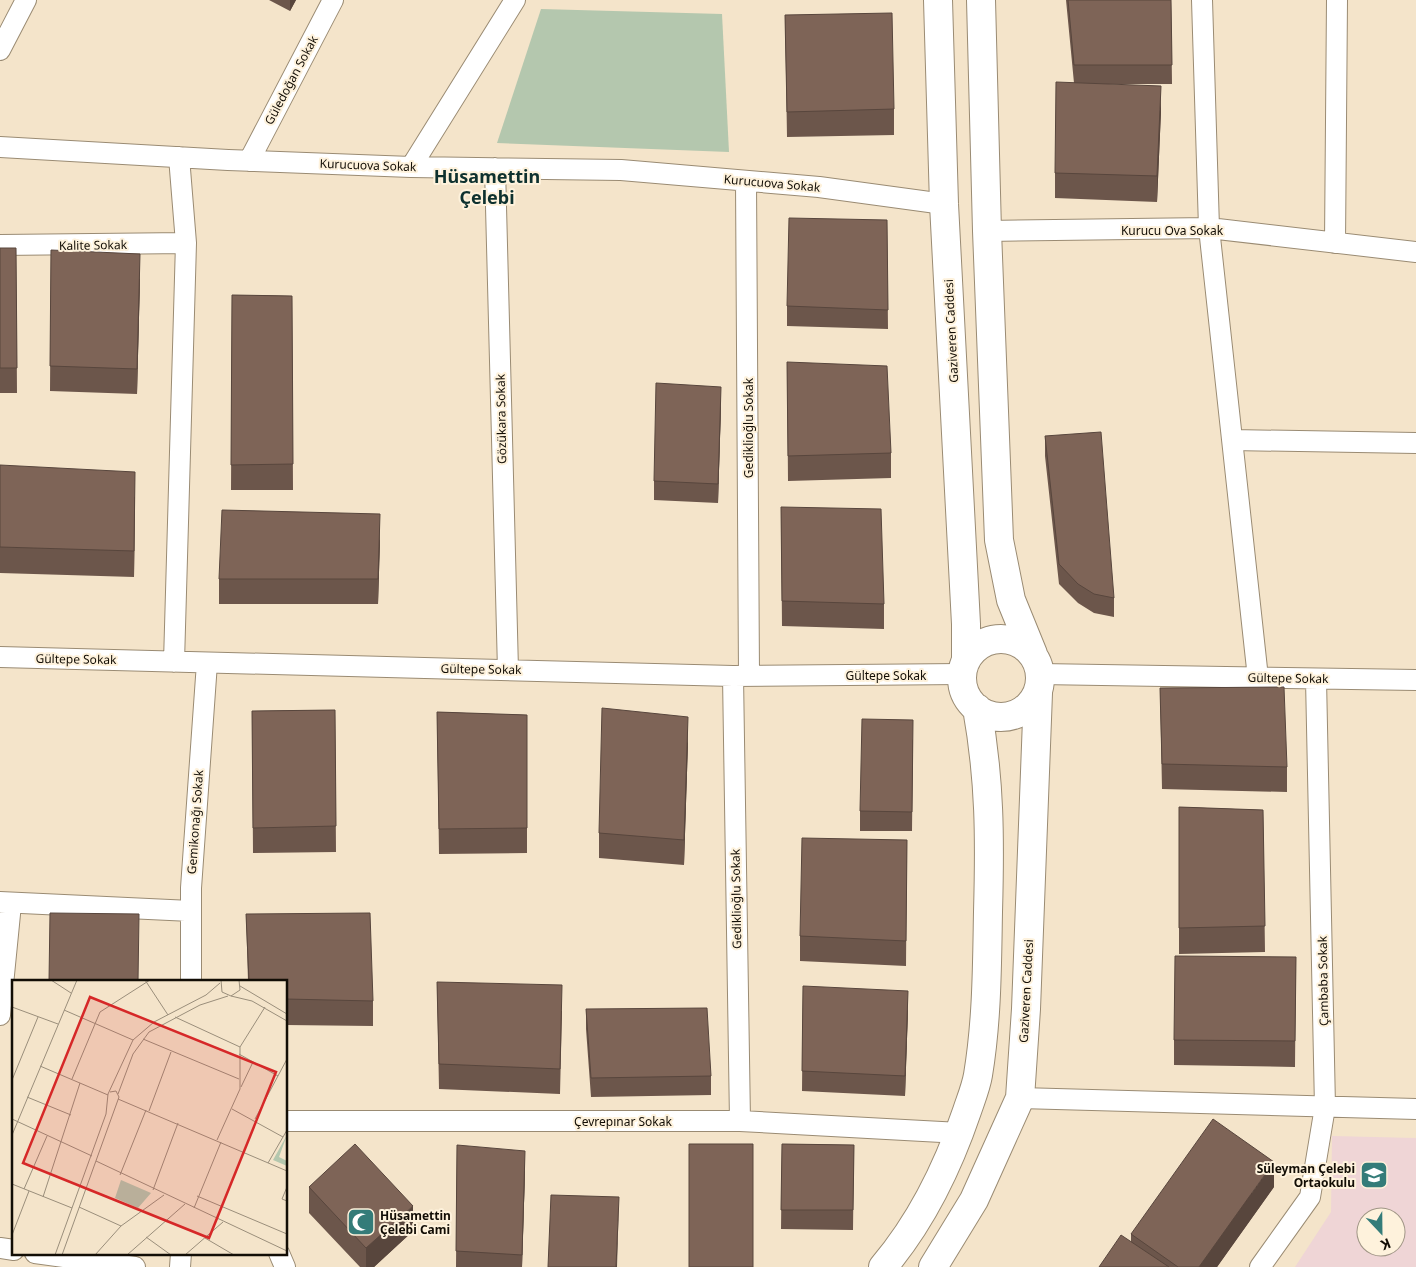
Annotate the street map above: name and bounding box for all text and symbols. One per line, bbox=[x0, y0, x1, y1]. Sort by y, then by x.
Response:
street label: Güledoğan Sokak bbox=[260, 32, 322, 128]
street label: Kurucuova Sokak bbox=[319, 155, 417, 175]
district label: Hüsamettin Çelebi bbox=[434, 164, 540, 209]
street label: Kurucuova Sokak bbox=[723, 170, 822, 196]
street label: Kurucu Ova Sokak bbox=[1121, 222, 1224, 239]
street label: Kalite Sokak bbox=[59, 236, 128, 254]
street label: Gaziveren Caddesi bbox=[940, 279, 962, 383]
street label: Gözükara Sokak bbox=[492, 373, 510, 464]
street label: Gediklioğlu Sokak bbox=[740, 377, 757, 478]
street label: Gültepe Sokak bbox=[35, 650, 117, 668]
street label: Gültepe Sokak bbox=[440, 660, 522, 678]
street label: Gültepe Sokak bbox=[845, 667, 927, 684]
street label: Gültepe Sokak bbox=[1247, 669, 1329, 687]
street label: Gemikonağı Sokak bbox=[183, 769, 207, 875]
street label: Gediklioğlu Sokak bbox=[727, 848, 745, 949]
street label: Çambaba Sokak bbox=[1314, 935, 1332, 1026]
street label: Gaziveren Caddesi bbox=[1015, 939, 1037, 1043]
inset map bbox=[12, 980, 288, 1254]
street label: Çevrepınar Sokak bbox=[574, 1113, 672, 1130]
place label: Süleyman Çelebi Ortaokulu bbox=[1257, 1160, 1355, 1191]
school or university icon: Süleyman Çelebi Ortaokulu bbox=[1359, 1160, 1389, 1190]
mosque icon: Hüsamettin Çelebi Cami bbox=[346, 1207, 376, 1237]
place label: Hüsamettin Çelebi Cami bbox=[380, 1207, 451, 1238]
north arrow bbox=[1356, 1207, 1406, 1257]
text: K bbox=[1378, 1234, 1394, 1255]

